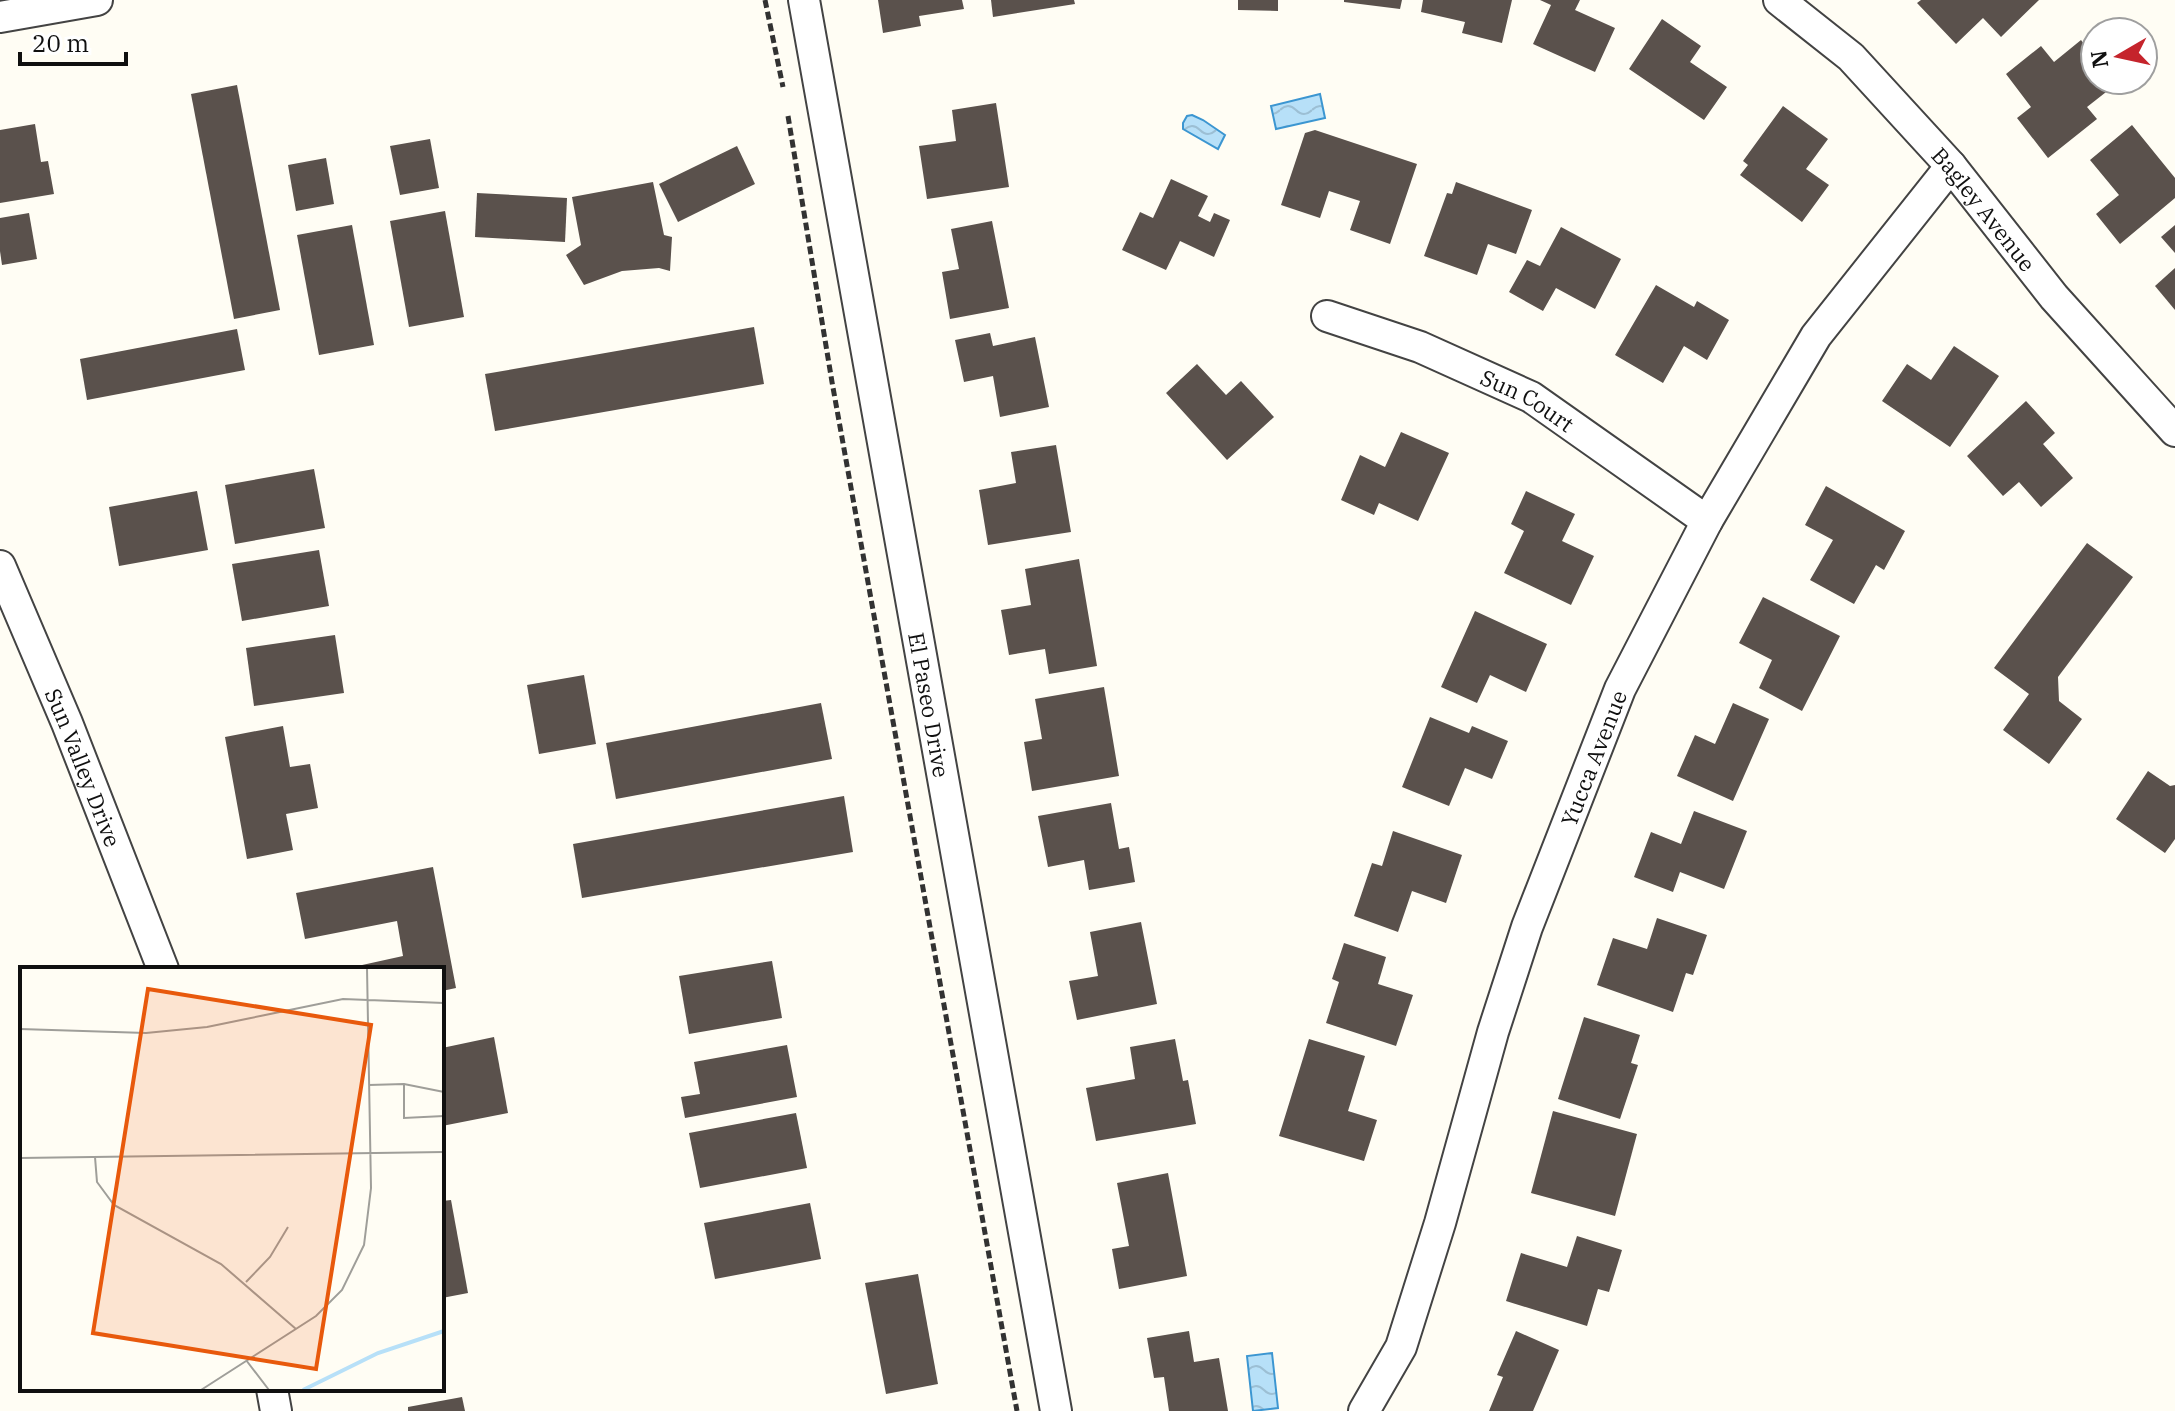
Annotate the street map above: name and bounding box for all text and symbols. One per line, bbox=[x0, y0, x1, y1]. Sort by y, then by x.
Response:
scale bar bbox=[20, 16, 126, 66]
north arrow bbox=[2079, 16, 2159, 96]
text: 20 m bbox=[32, 27, 89, 59]
text: N bbox=[2083, 48, 2114, 70]
street label: Bagley Avenue bbox=[1926, 140, 2043, 277]
street label: Sun Court bbox=[1476, 362, 1580, 438]
street label: El Paseo Drive bbox=[903, 630, 957, 780]
street label: Sun Valley Drive bbox=[39, 683, 128, 851]
street label: Yucca Avenue bbox=[1553, 686, 1633, 830]
inset map bbox=[20, 967, 444, 1391]

